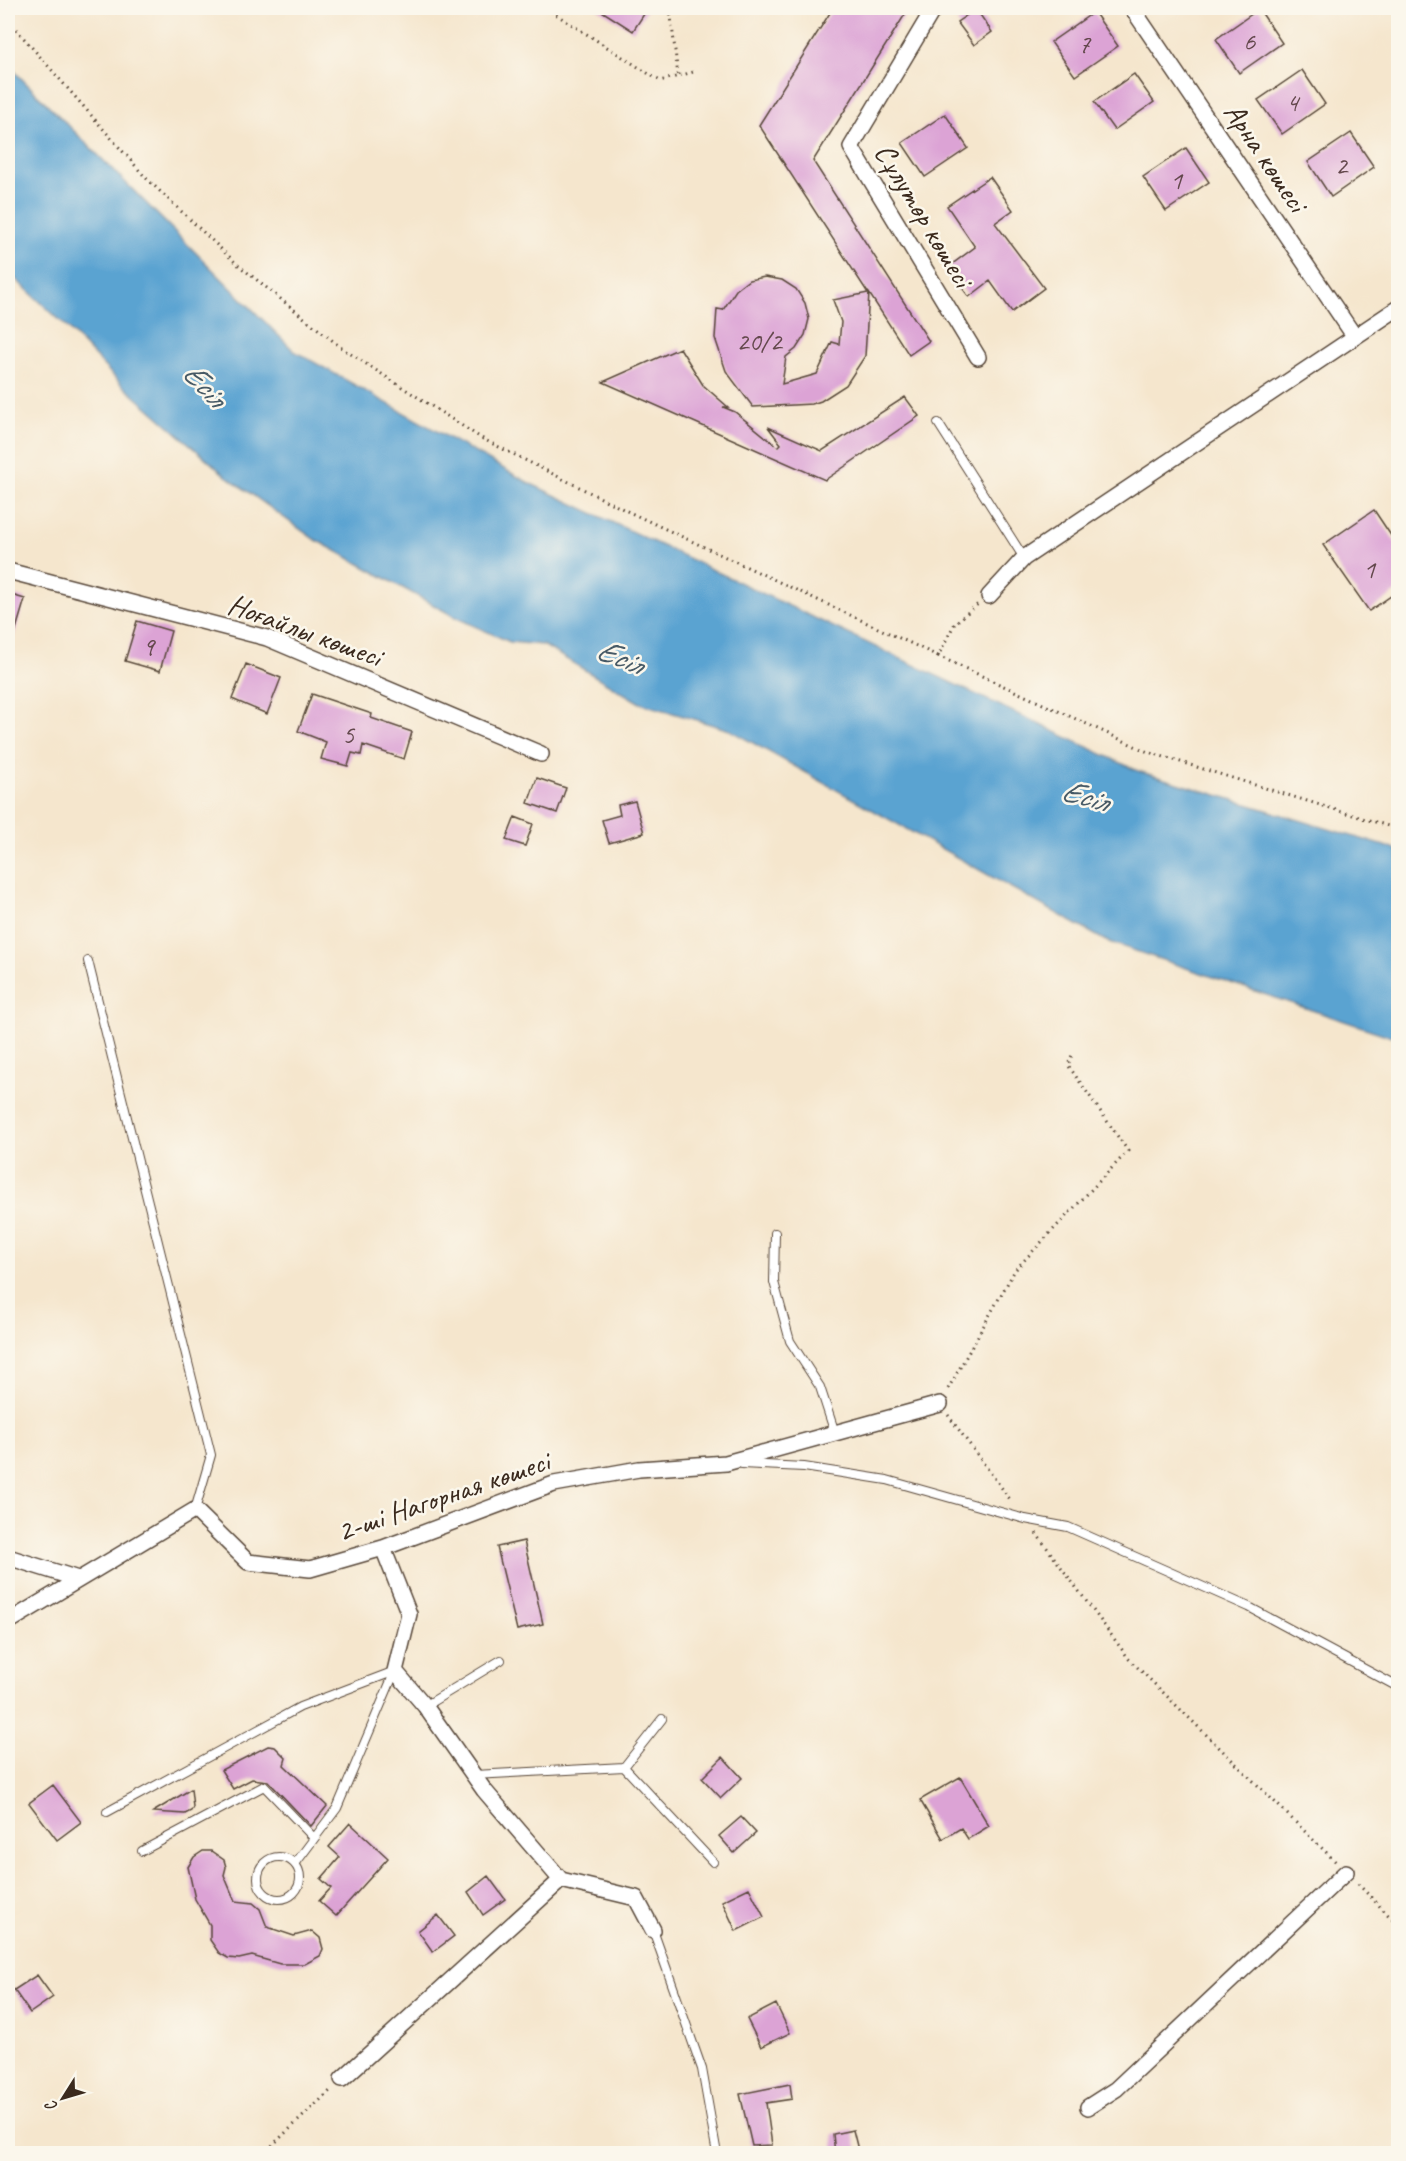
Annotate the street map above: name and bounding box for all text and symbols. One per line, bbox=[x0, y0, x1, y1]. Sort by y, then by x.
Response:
house number: 6 bbox=[1243, 24, 1256, 58]
house number: 7 bbox=[1078, 27, 1092, 61]
house number: 4 bbox=[1286, 85, 1301, 119]
street label: Арна көшесі bbox=[1216, 95, 1318, 222]
street label: Сұлутөр көшесі bbox=[866, 136, 984, 297]
house number: 2 bbox=[1335, 148, 1349, 182]
house number: 1 bbox=[1170, 163, 1184, 197]
house number: 20/2 bbox=[736, 324, 784, 358]
water label: Есіл bbox=[174, 353, 239, 419]
house number: 1 bbox=[1363, 552, 1377, 586]
street label: Ноғайлы көшесі bbox=[223, 585, 390, 676]
house number: 9 bbox=[142, 629, 156, 663]
water label: Есіл bbox=[591, 629, 653, 686]
house number: 5 bbox=[342, 717, 356, 751]
water label: Есіл bbox=[1057, 769, 1117, 823]
street label: 2-ші Нагорная көшесі bbox=[332, 1441, 557, 1550]
north arrow bbox=[33, 2068, 93, 2128]
text: С bbox=[40, 2096, 62, 2116]

